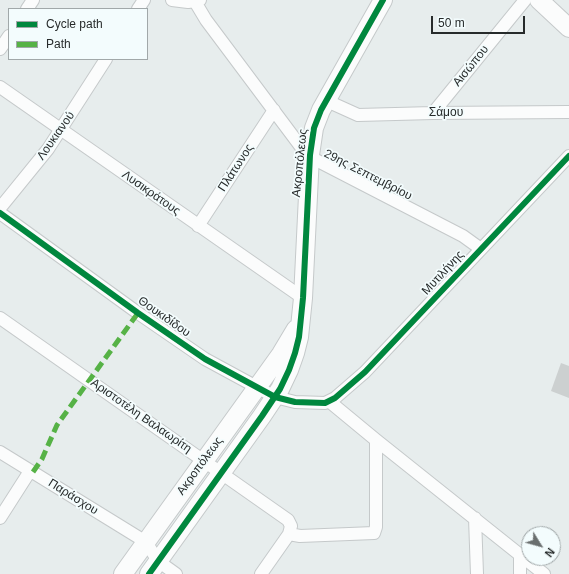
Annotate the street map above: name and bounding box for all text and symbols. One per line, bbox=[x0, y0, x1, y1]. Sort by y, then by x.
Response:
legend bbox=[8, 8, 148, 60]
scale bar bbox=[433, 8, 527, 34]
text: 50 m bbox=[438, 16, 465, 30]
text: Cycle path bbox=[46, 17, 103, 31]
text: Path bbox=[46, 37, 71, 51]
street label: Αισώπου bbox=[450, 43, 492, 89]
street label: Σάμου bbox=[429, 106, 463, 120]
street label: Λουκιανού bbox=[34, 109, 78, 163]
street label: Ακροπόλεως bbox=[289, 128, 311, 198]
street label: Πλάτωνος bbox=[215, 142, 257, 194]
street label: 29ης Σεπτεμβρίου bbox=[322, 147, 414, 203]
street label: Λυσικράτους bbox=[119, 168, 183, 218]
street label: Μυτιλήνης bbox=[419, 248, 467, 298]
street label: Θουκιδίδου bbox=[135, 294, 193, 340]
street label: Αριστοτέλη Βαλαωρίτη bbox=[88, 376, 194, 456]
street label: Ακροπόλεως bbox=[174, 434, 226, 498]
street label: Παράσχου bbox=[45, 476, 101, 518]
north arrow bbox=[521, 526, 561, 566]
text: N bbox=[543, 546, 557, 559]

